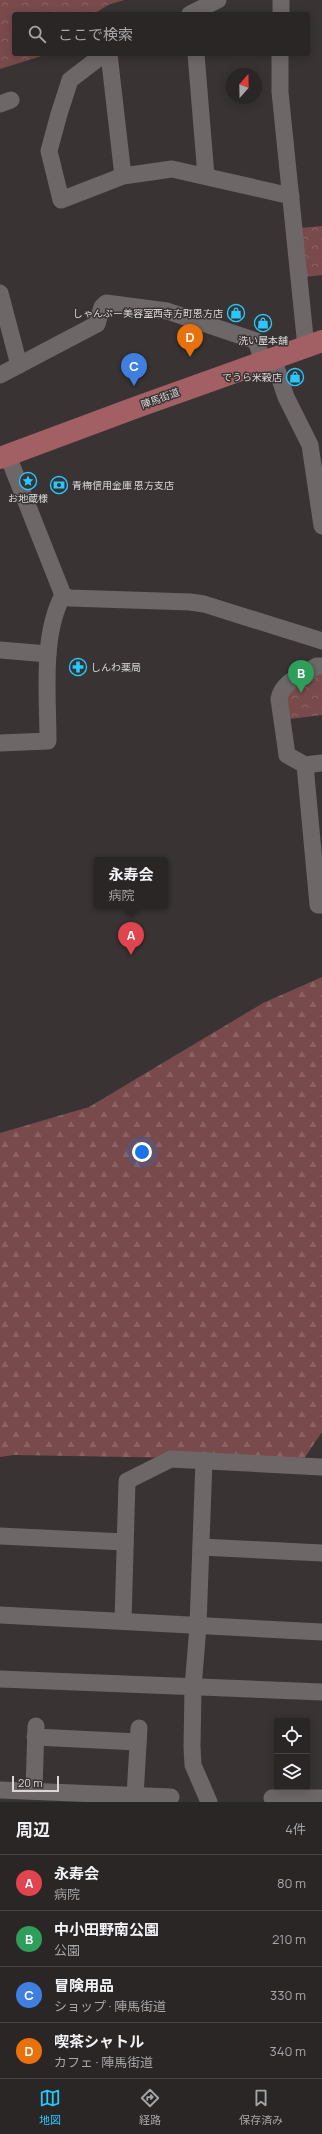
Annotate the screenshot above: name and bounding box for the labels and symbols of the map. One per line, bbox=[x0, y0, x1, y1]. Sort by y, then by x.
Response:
north arrow bbox=[226, 68, 262, 104]
shop icon: しゃんぷー美容室西寺方町恩方店 bbox=[226, 303, 246, 323]
place label: しゃんぷー美容室西寺方町恩方店 bbox=[73, 306, 223, 320]
shop icon: 洗い屋本舗 bbox=[253, 313, 273, 333]
pin: D bbox=[177, 324, 203, 357]
place label: 洗い屋本舗 bbox=[238, 333, 288, 347]
pin: C bbox=[121, 353, 147, 386]
shop icon: でうら米穀店 bbox=[285, 367, 305, 387]
place label: でうら米穀店 bbox=[222, 370, 282, 384]
street label: 陣馬街道 bbox=[139, 385, 181, 411]
place icon: お地蔵様 bbox=[18, 471, 38, 491]
bank icon: 青梅信用金庫 恩方支店 bbox=[49, 475, 69, 495]
place label: 青梅信用金庫 恩方支店 bbox=[72, 478, 174, 492]
place label: お地蔵様 bbox=[8, 491, 48, 505]
pharmacy icon: しんわ薬局 bbox=[68, 657, 88, 677]
place label: しんわ薬局 bbox=[91, 660, 141, 674]
pin: B bbox=[288, 660, 314, 693]
pin: A bbox=[118, 922, 144, 955]
your location bbox=[132, 1142, 152, 1162]
scale bar bbox=[12, 1774, 59, 1793]

